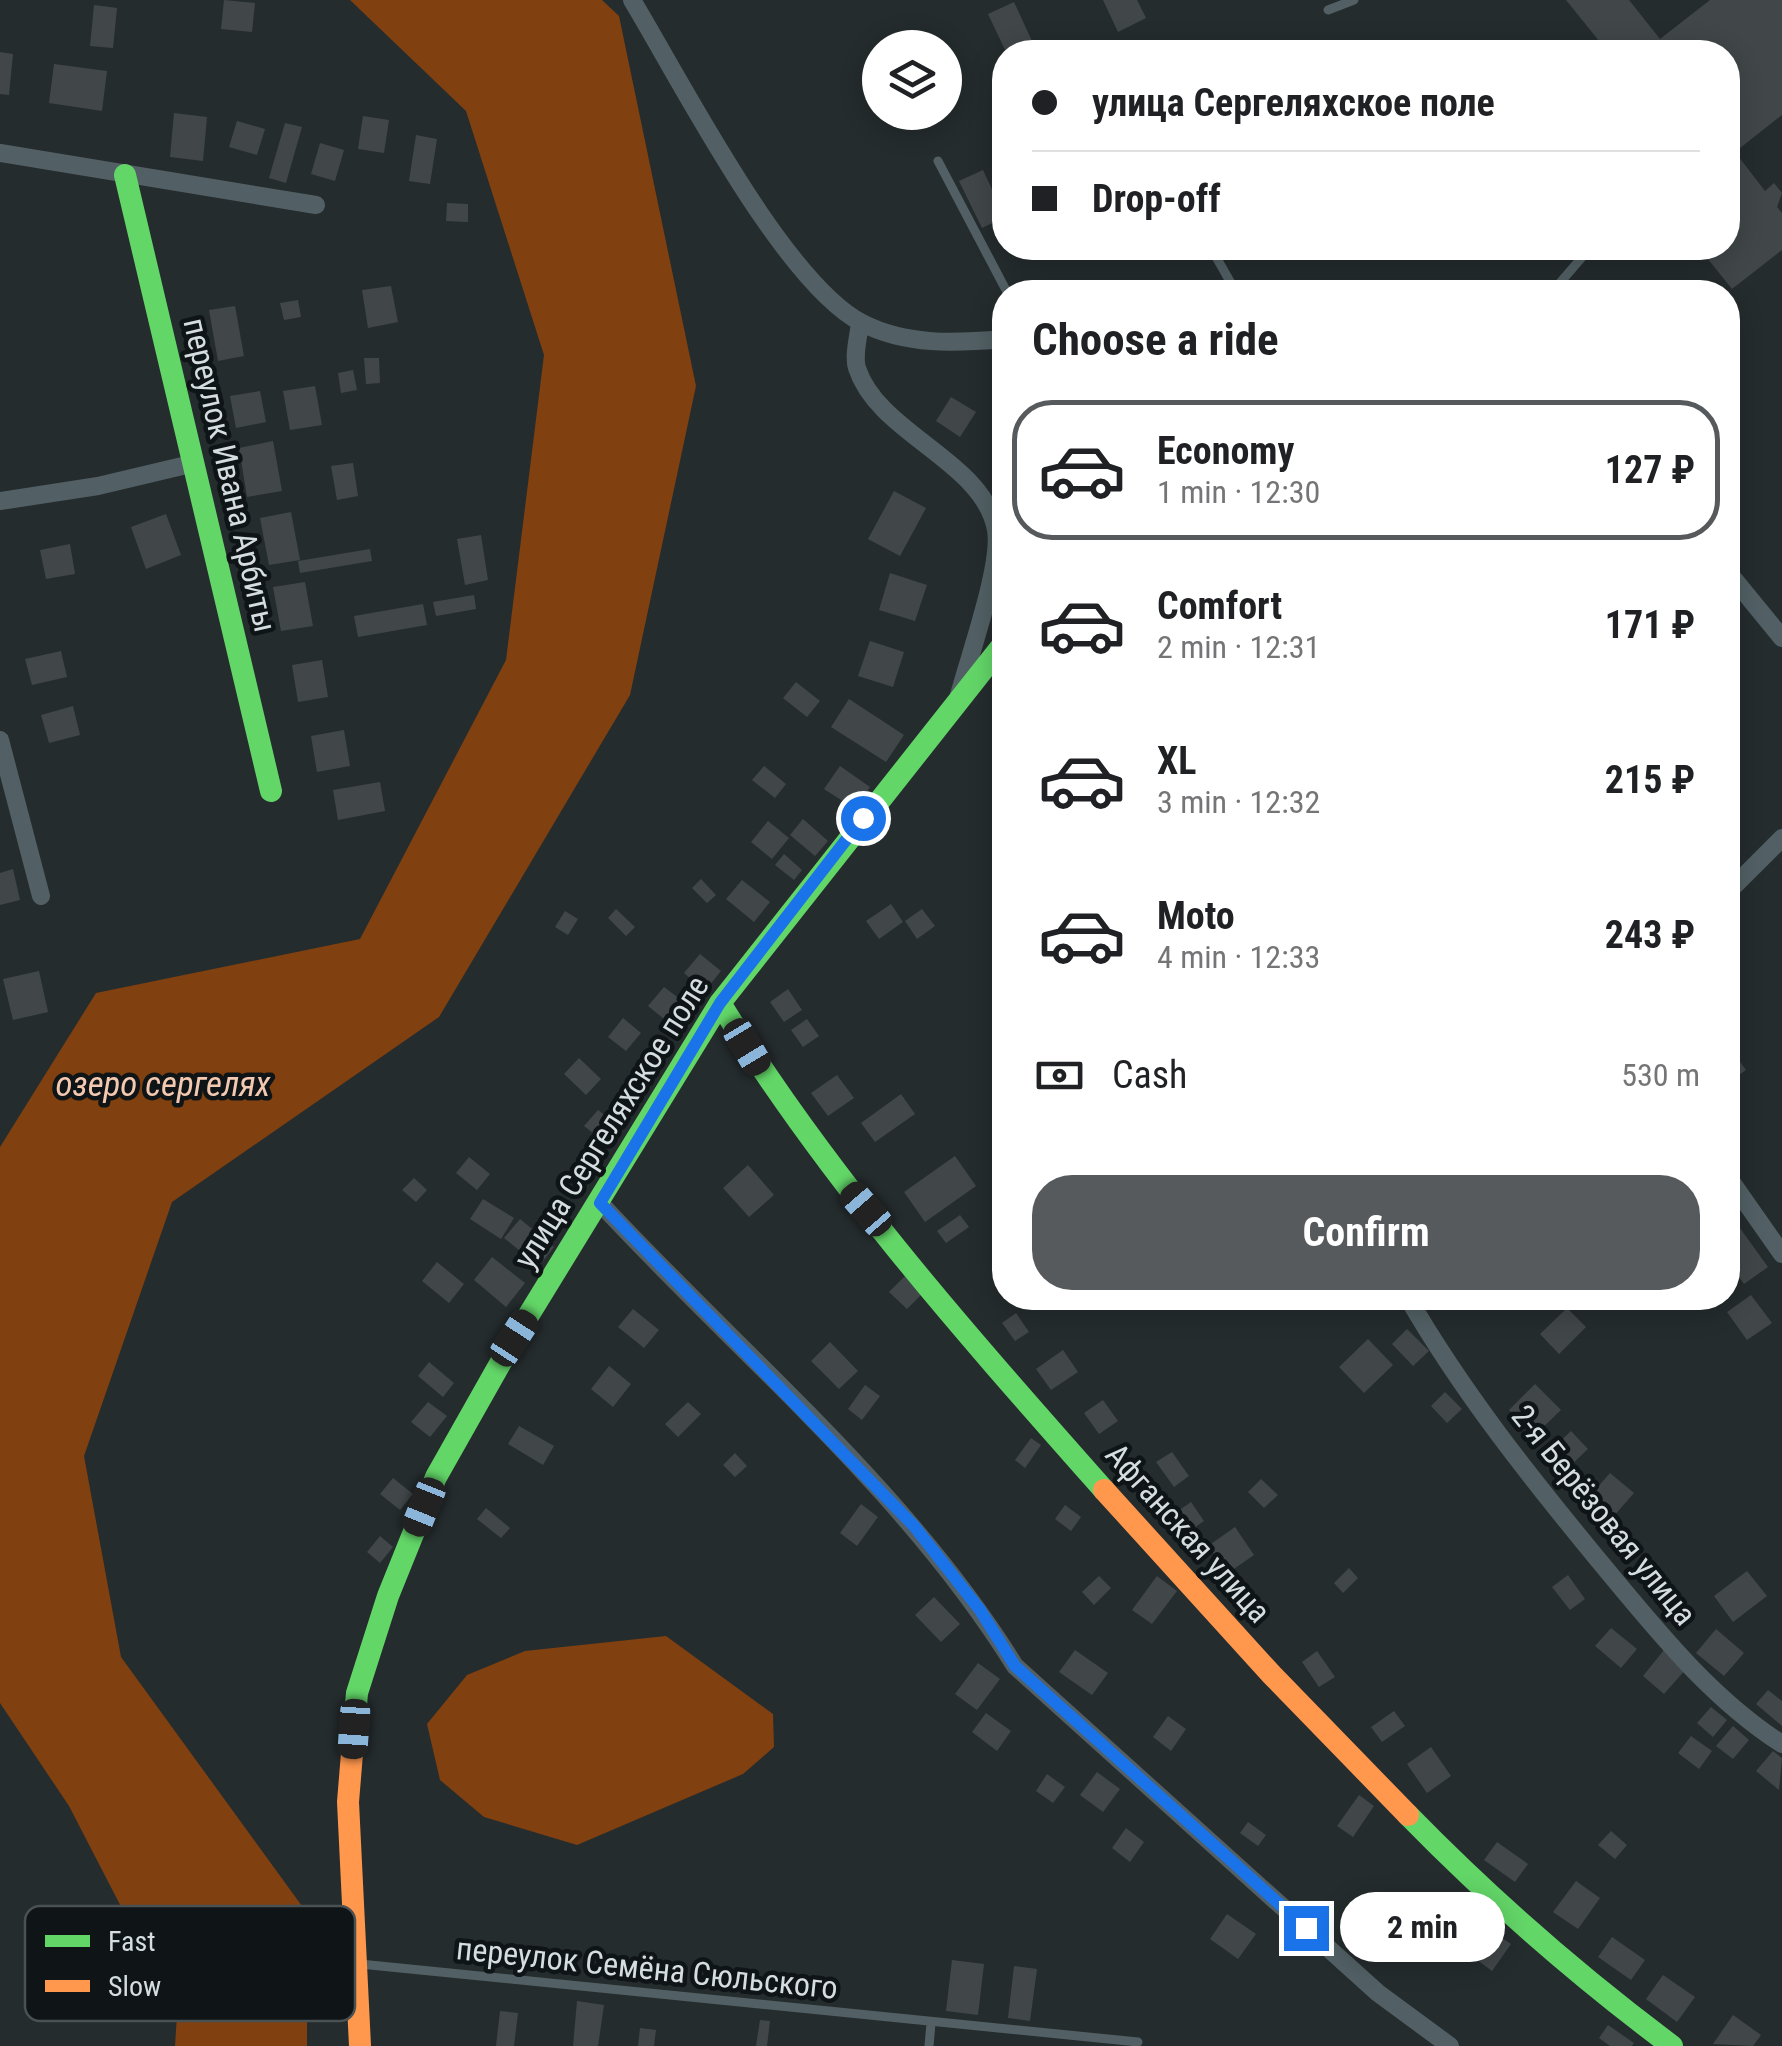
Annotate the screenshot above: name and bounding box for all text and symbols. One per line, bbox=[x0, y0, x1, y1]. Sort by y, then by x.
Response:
map controls bbox=[862, 30, 962, 130]
button: layers bbox=[862, 30, 962, 130]
text: улица Сергеляхское поле bbox=[1092, 81, 1495, 125]
text: Drop-off bbox=[1092, 177, 1221, 221]
text: Choose a ride bbox=[1032, 313, 1279, 366]
street label: переулок Ивана Арбиты bbox=[175, 314, 285, 636]
icon: car bbox=[1037, 425, 1127, 515]
text: Economy bbox=[1157, 429, 1294, 473]
text: 127 ₽ bbox=[1605, 448, 1695, 492]
text: 1 min · 12:30 bbox=[1157, 473, 1320, 511]
icon: car bbox=[1037, 580, 1127, 670]
text: Comfort bbox=[1157, 584, 1282, 628]
text: 171 ₽ bbox=[1605, 603, 1695, 647]
text: 2 min · 12:31 bbox=[1157, 628, 1320, 666]
icon: car bbox=[1037, 735, 1127, 825]
text: XL bbox=[1157, 739, 1196, 783]
text: 215 ₽ bbox=[1605, 758, 1695, 802]
text: 3 min · 12:32 bbox=[1157, 783, 1320, 821]
route start bbox=[841, 796, 886, 841]
icon: car bbox=[1037, 890, 1127, 980]
text: Moto bbox=[1157, 894, 1235, 938]
text: 243 ₽ bbox=[1605, 913, 1695, 957]
text: 4 min · 12:33 bbox=[1157, 938, 1320, 976]
street label: улица Сергеляхское поле bbox=[505, 969, 717, 1275]
car bbox=[719, 1014, 775, 1080]
icon: cash bbox=[1032, 1048, 1087, 1103]
text: Cash bbox=[1112, 1053, 1187, 1097]
text: 530 m bbox=[1621, 1056, 1700, 1094]
water label: озеро сергелях bbox=[55, 1064, 272, 1105]
button: Confirm bbox=[1032, 1175, 1700, 1290]
car bbox=[835, 1177, 897, 1241]
car bbox=[485, 1305, 543, 1371]
street label: 2-я Берёзовая улица bbox=[1504, 1397, 1704, 1633]
street label: Афганская улица bbox=[1098, 1436, 1278, 1630]
car bbox=[399, 1474, 449, 1540]
car bbox=[337, 1698, 371, 1760]
callout: 2 min bbox=[1341, 1893, 1506, 1963]
legend bbox=[25, 1906, 355, 2021]
route end bbox=[1284, 1906, 1329, 1951]
text: 2 min bbox=[1387, 1908, 1458, 1946]
text: Fast bbox=[108, 1925, 155, 1958]
street label: переулок Семёна Сюльского bbox=[454, 1929, 840, 2007]
text: Slow bbox=[108, 1970, 161, 2003]

